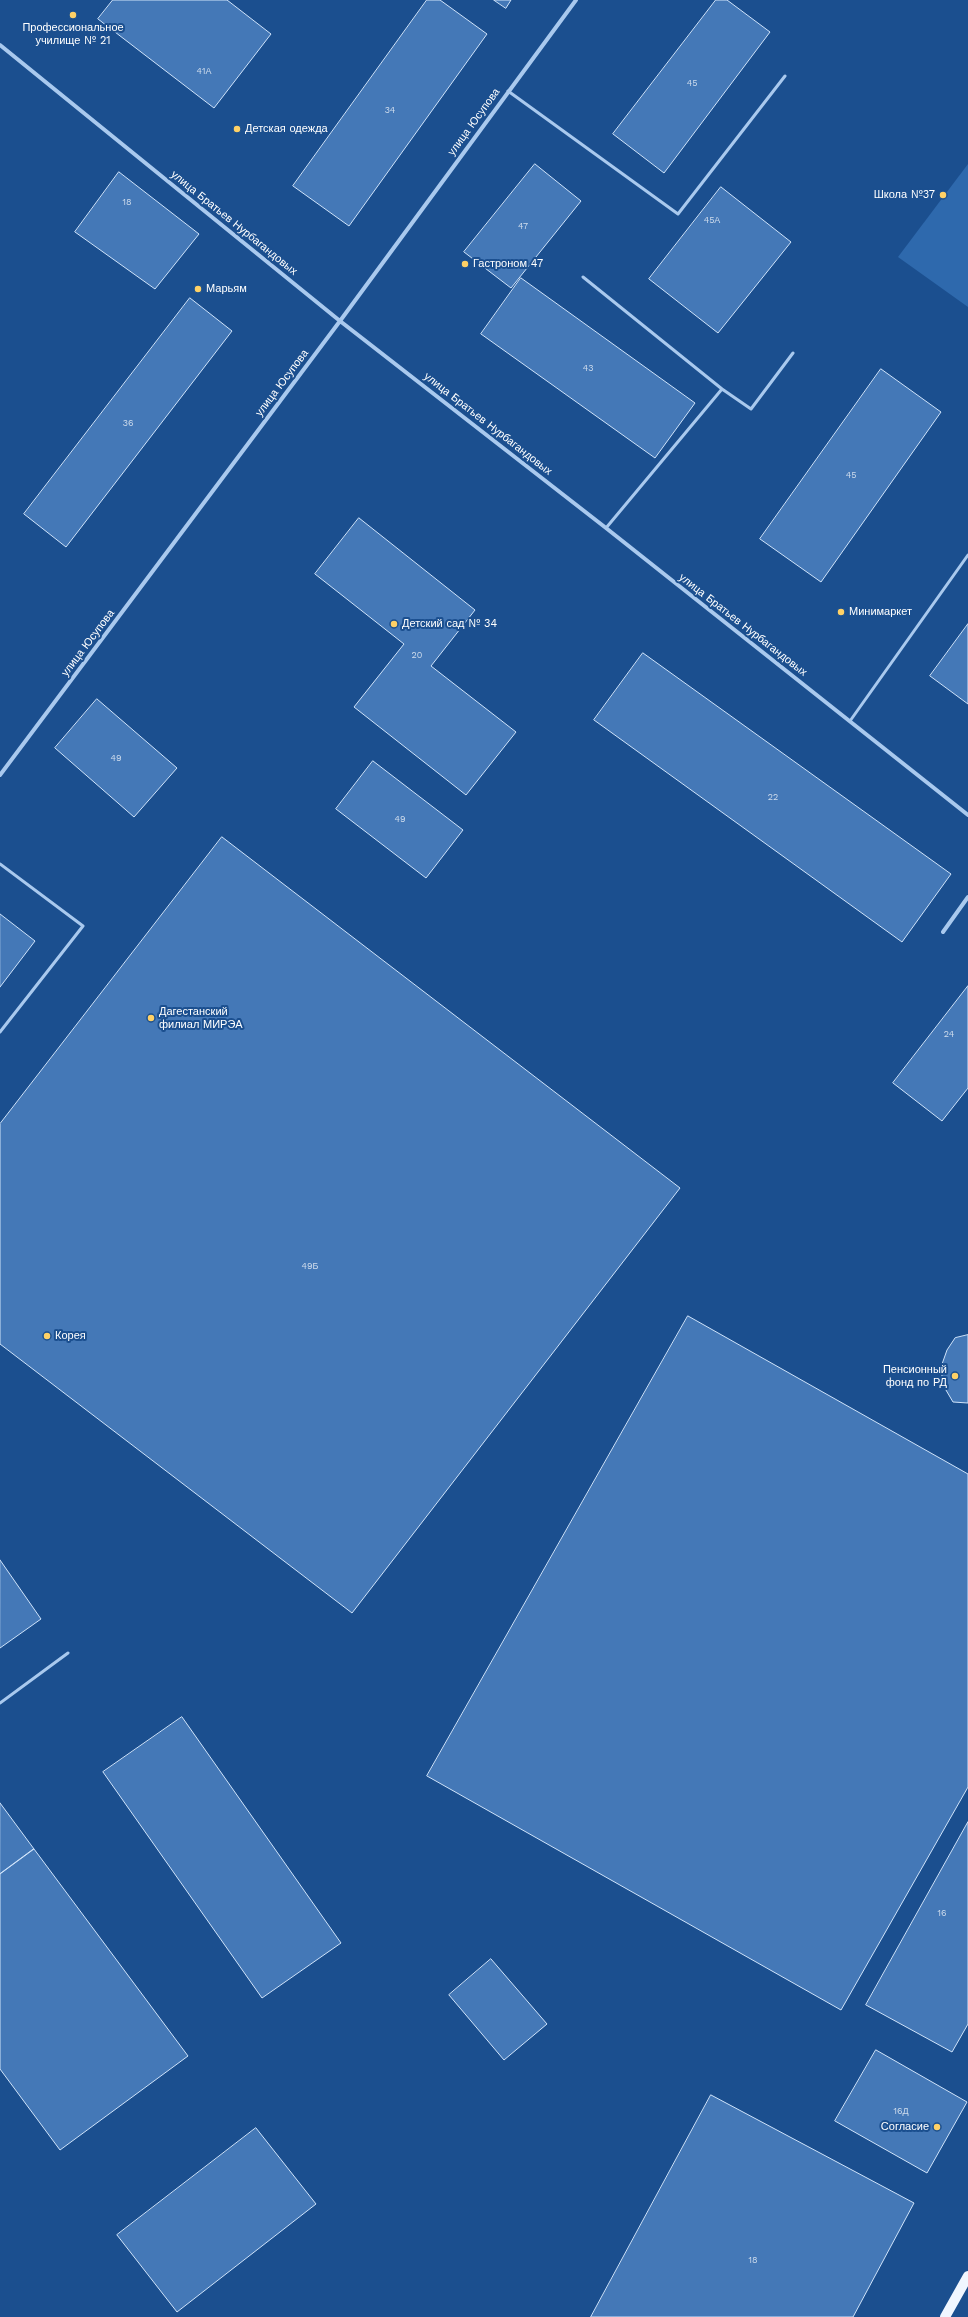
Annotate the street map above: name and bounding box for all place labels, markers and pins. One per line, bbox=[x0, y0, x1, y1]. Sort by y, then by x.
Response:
marker: Профессиональное училище № 21 bbox=[68, 10, 78, 20]
place label: Профессиональное училище № 21 bbox=[22, 21, 124, 47]
place label: Детская одежда bbox=[245, 122, 328, 136]
marker: Детская одежда bbox=[232, 124, 242, 134]
place label: Школа №37 bbox=[874, 188, 935, 202]
marker: Школа №37 bbox=[938, 190, 948, 200]
place label: Гастроном 47 bbox=[473, 257, 543, 271]
marker: Гастроном 47 bbox=[460, 259, 470, 269]
place label: Марьям bbox=[206, 282, 247, 296]
marker: Марьям bbox=[193, 284, 203, 294]
place label: Минимаркет bbox=[849, 605, 912, 619]
marker: Минимаркет bbox=[836, 607, 846, 617]
place label: Детский сад № 34 bbox=[402, 617, 497, 631]
marker: Детский сад № 34 bbox=[389, 619, 399, 629]
place label: Дагестанский филиал МИРЭА bbox=[159, 1005, 243, 1031]
marker: Дагестанский филиал МИРЭА bbox=[146, 1013, 156, 1023]
place label: Корея bbox=[55, 1329, 86, 1343]
marker: Корея bbox=[42, 1331, 52, 1341]
place label: Пенсионный фонд по РД bbox=[883, 1363, 947, 1389]
marker: Пенсионный фонд по РД bbox=[950, 1371, 960, 1381]
place label: Согласие bbox=[881, 2120, 929, 2134]
marker: Согласие bbox=[932, 2122, 942, 2132]

